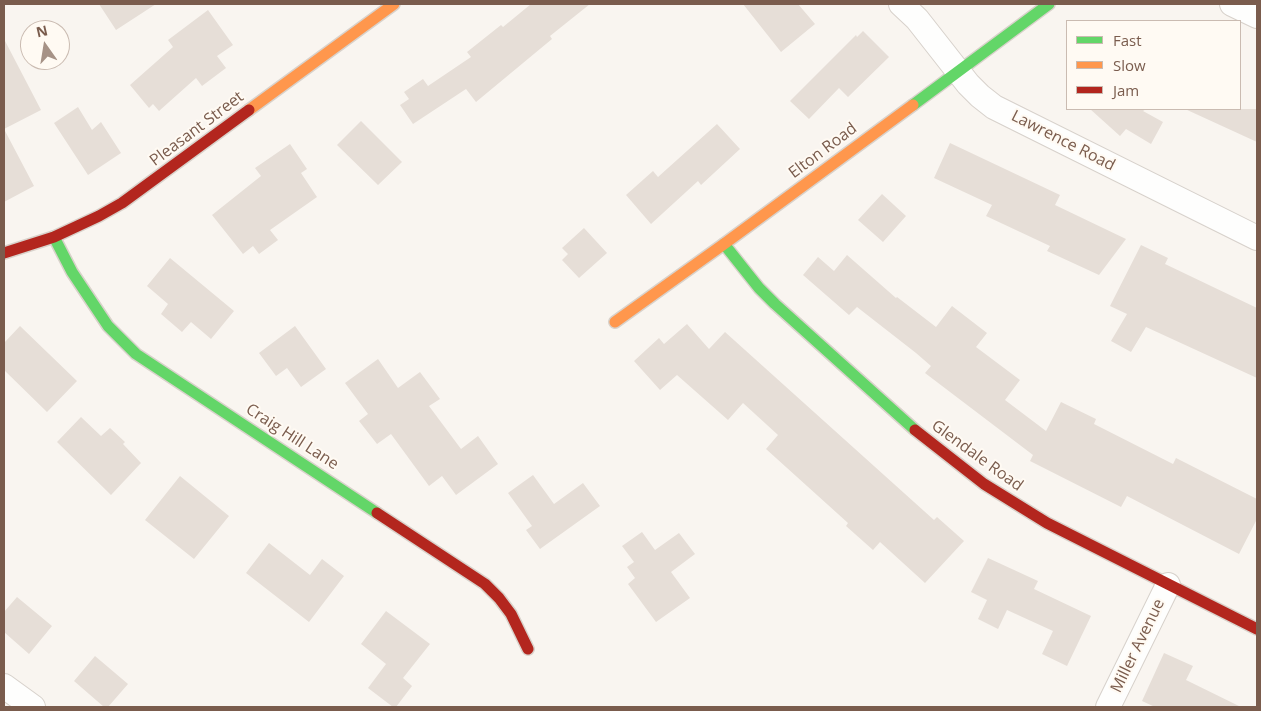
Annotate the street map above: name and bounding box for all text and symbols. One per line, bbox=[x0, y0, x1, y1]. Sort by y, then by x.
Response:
north arrow bbox=[20, 20, 70, 70]
text: N bbox=[34, 20, 49, 41]
legend bbox=[1066, 20, 1241, 110]
text: Fast bbox=[1113, 30, 1142, 50]
text: Slow bbox=[1113, 55, 1146, 75]
text: Jam bbox=[1113, 80, 1139, 100]
street label: Pleasant Street bbox=[146, 88, 248, 170]
street label: Lawrence Road bbox=[1008, 107, 1118, 175]
street label: Elton Road bbox=[785, 119, 861, 183]
street label: Craig Hill Lane bbox=[242, 400, 342, 474]
street label: Glendale Road bbox=[927, 416, 1027, 496]
street label: Miller Avenue bbox=[1107, 596, 1169, 696]

